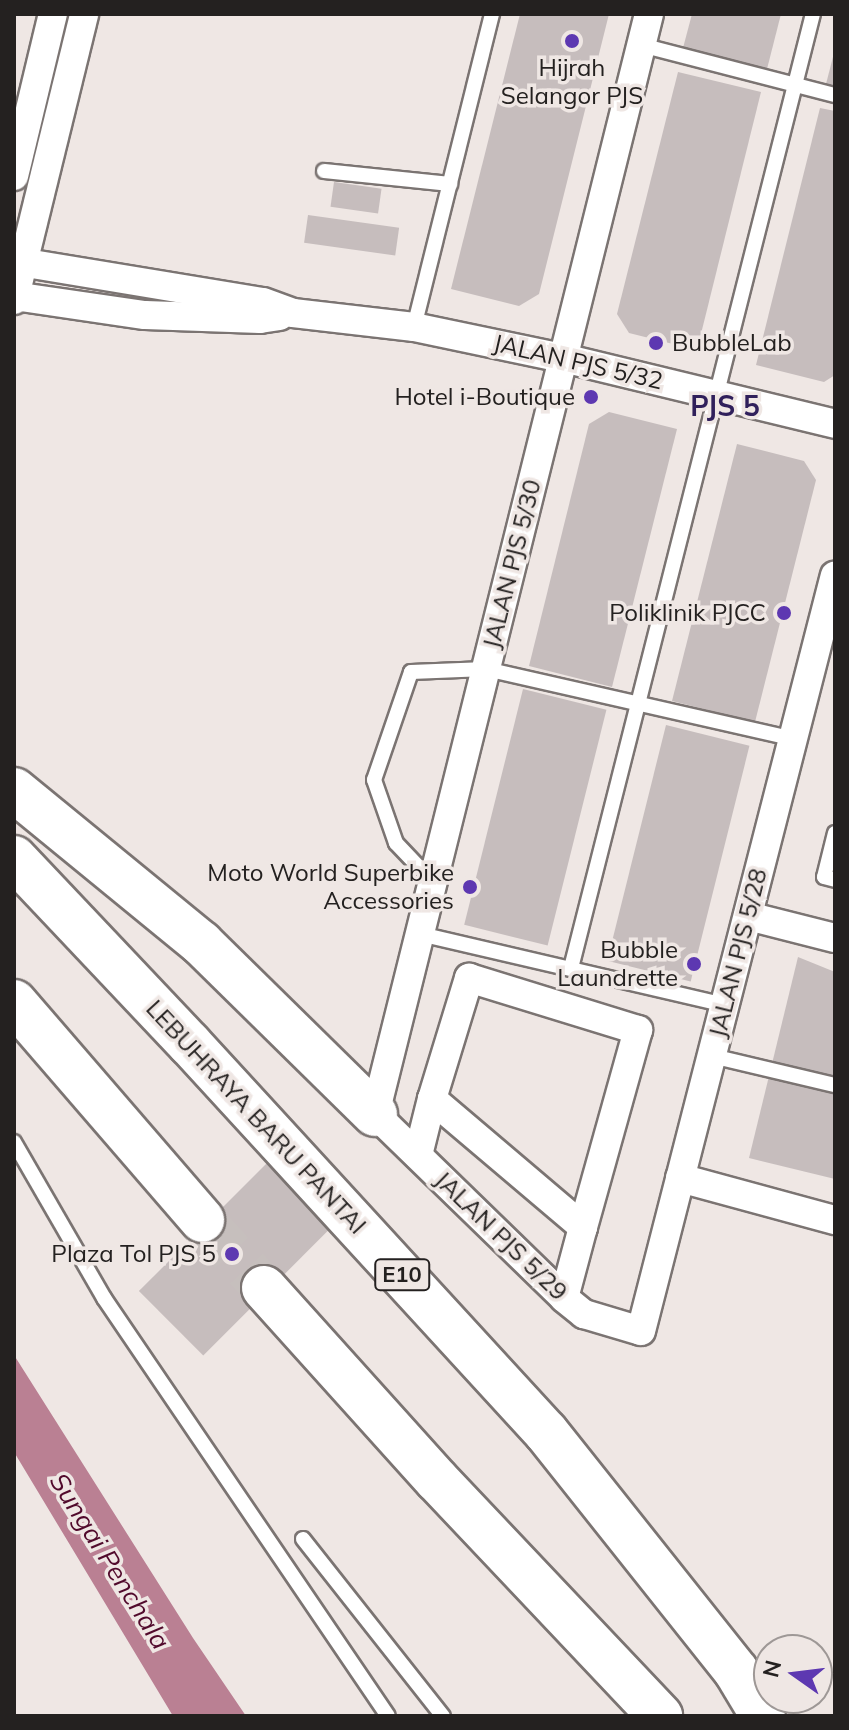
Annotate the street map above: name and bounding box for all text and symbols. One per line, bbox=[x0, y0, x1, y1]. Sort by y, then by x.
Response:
marker: Hijrah Selangor PJS bbox=[563, 32, 581, 50]
place label: Hijrah Selangor PJS bbox=[501, 54, 643, 110]
street label: JALAN PJS 5/32 bbox=[490, 328, 666, 396]
place label: BubbleLab bbox=[672, 329, 792, 357]
marker: BubbleLab bbox=[647, 334, 665, 352]
place label: Hotel i-Boutique bbox=[394, 383, 575, 411]
marker: Hotel i-Boutique bbox=[582, 388, 600, 406]
district label: PJS 5 bbox=[690, 389, 760, 423]
street label: JALAN PJS 5/30 bbox=[477, 476, 547, 652]
place label: Poliklinik PJCC bbox=[609, 599, 766, 627]
marker: Poliklinik PJCC bbox=[773, 602, 795, 624]
place label: Moto World Superbike Accessories bbox=[207, 859, 454, 915]
street label: JALAN PJS 5/28 bbox=[703, 865, 773, 1041]
marker: Moto World Superbike Accessories bbox=[461, 878, 479, 896]
place label: Bubble Laundrette bbox=[557, 936, 678, 992]
marker: Bubble Laundrette bbox=[685, 955, 703, 973]
street label: LEBUHRAYA BARU PANTAI bbox=[140, 994, 372, 1240]
street label: JALAN PJS 5/29 bbox=[429, 1165, 573, 1307]
place label: Plaza Tol PJS 5 bbox=[51, 1240, 216, 1268]
marker: Plaza Tol PJS 5 bbox=[223, 1245, 241, 1263]
road number: E10 bbox=[374, 1257, 430, 1293]
water label: Sungai Penchala bbox=[43, 1467, 177, 1655]
north arrow bbox=[753, 1634, 833, 1714]
text: N bbox=[756, 1657, 787, 1680]

